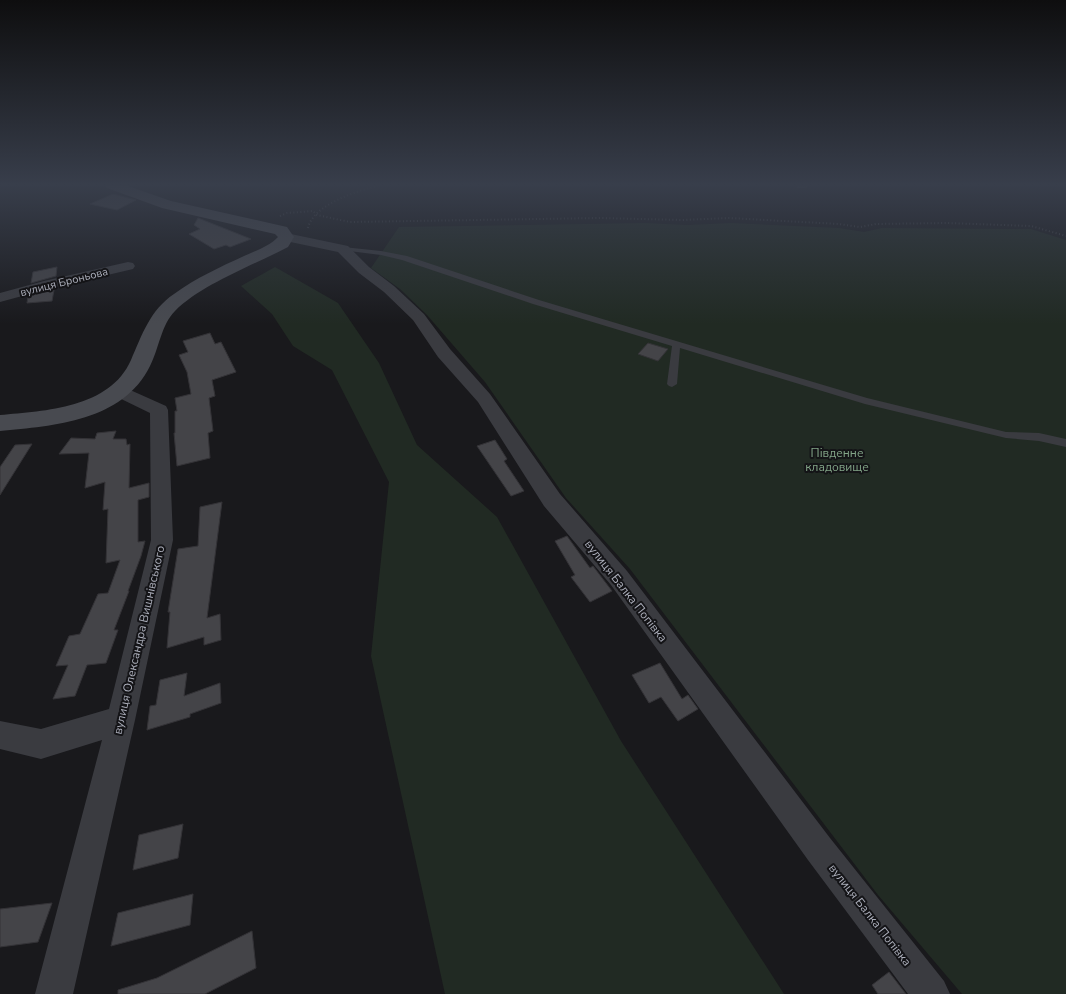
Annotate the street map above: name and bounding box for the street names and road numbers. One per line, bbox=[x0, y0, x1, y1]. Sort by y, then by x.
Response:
street label: вулиця Броньова bbox=[18, 264, 110, 300]
street label: вулиця Балка Попівка bbox=[581, 537, 671, 645]
street label: вулиця Олександра Вишнівського bbox=[109, 544, 169, 736]
street label: вулиця Балка Попівка bbox=[825, 861, 915, 969]

